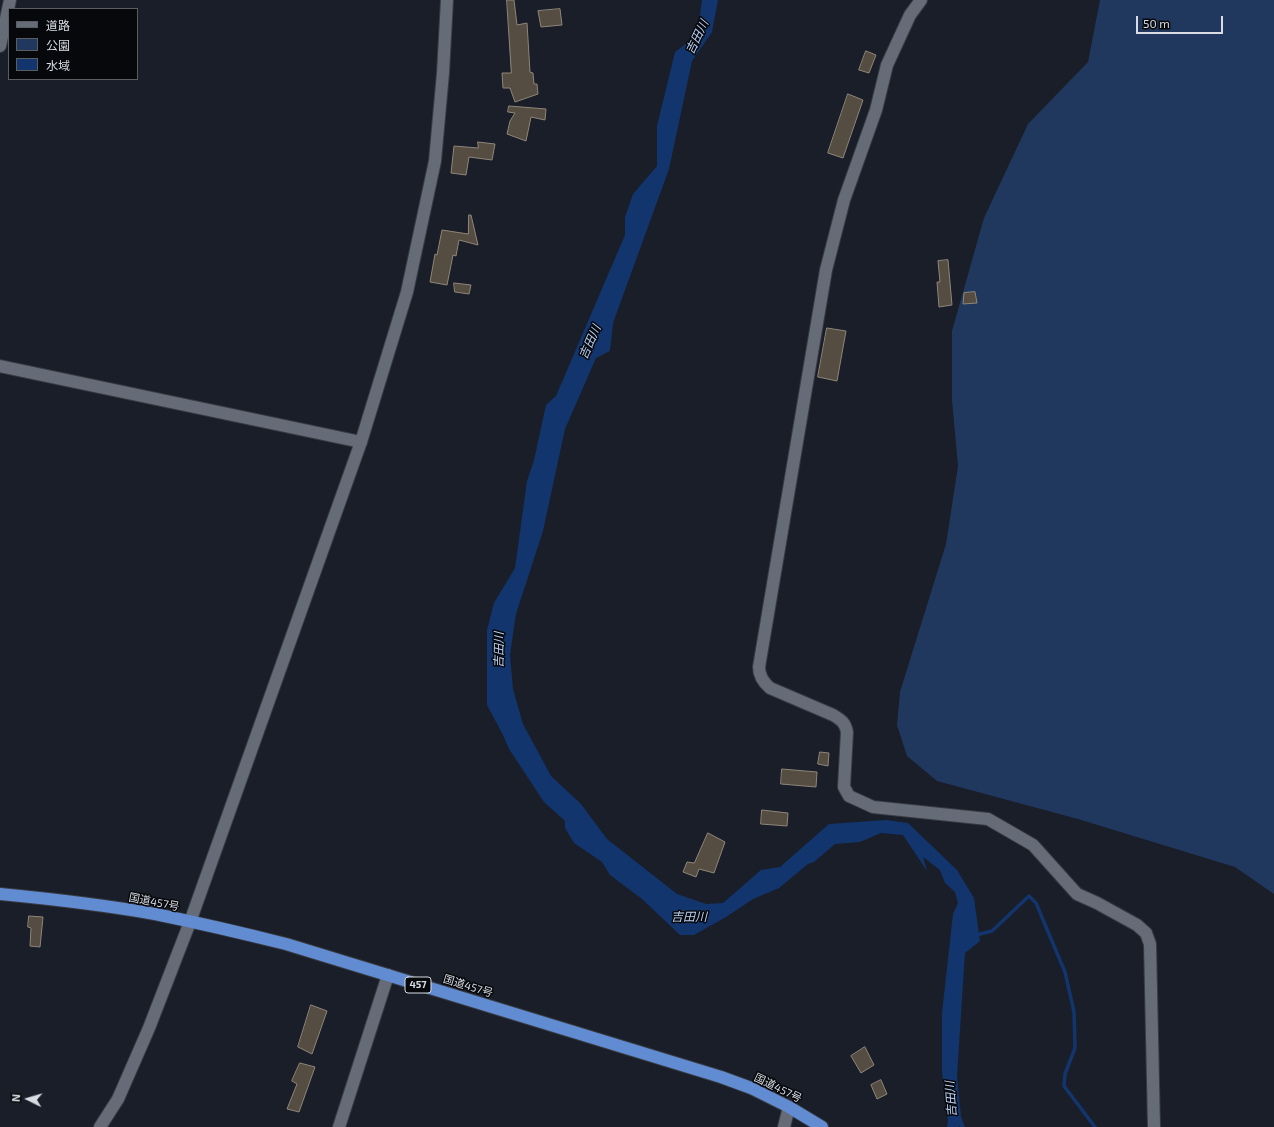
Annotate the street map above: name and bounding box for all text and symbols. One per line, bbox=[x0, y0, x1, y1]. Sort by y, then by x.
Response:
legend bbox=[8, 8, 138, 80]
scale bar bbox=[1138, 8, 1225, 34]
text: 50 m bbox=[1143, 16, 1170, 30]
text: 道路 bbox=[46, 18, 70, 32]
water label: 吉田川 bbox=[683, 18, 711, 56]
text: 公園 bbox=[46, 38, 70, 52]
text: 水域 bbox=[46, 58, 70, 72]
water label: 吉田川 bbox=[576, 323, 604, 361]
water label: 吉田川 bbox=[491, 632, 507, 668]
street label: 国道457号 bbox=[128, 891, 180, 913]
water label: 吉田川 bbox=[671, 910, 707, 924]
street label: 国道457号 bbox=[442, 972, 494, 1000]
road number: 457 bbox=[405, 977, 431, 993]
street label: 国道457号 bbox=[752, 1071, 804, 1105]
north arrow bbox=[8, 1079, 48, 1119]
water label: 吉田川 bbox=[943, 1081, 959, 1117]
text: N bbox=[9, 1093, 22, 1102]

